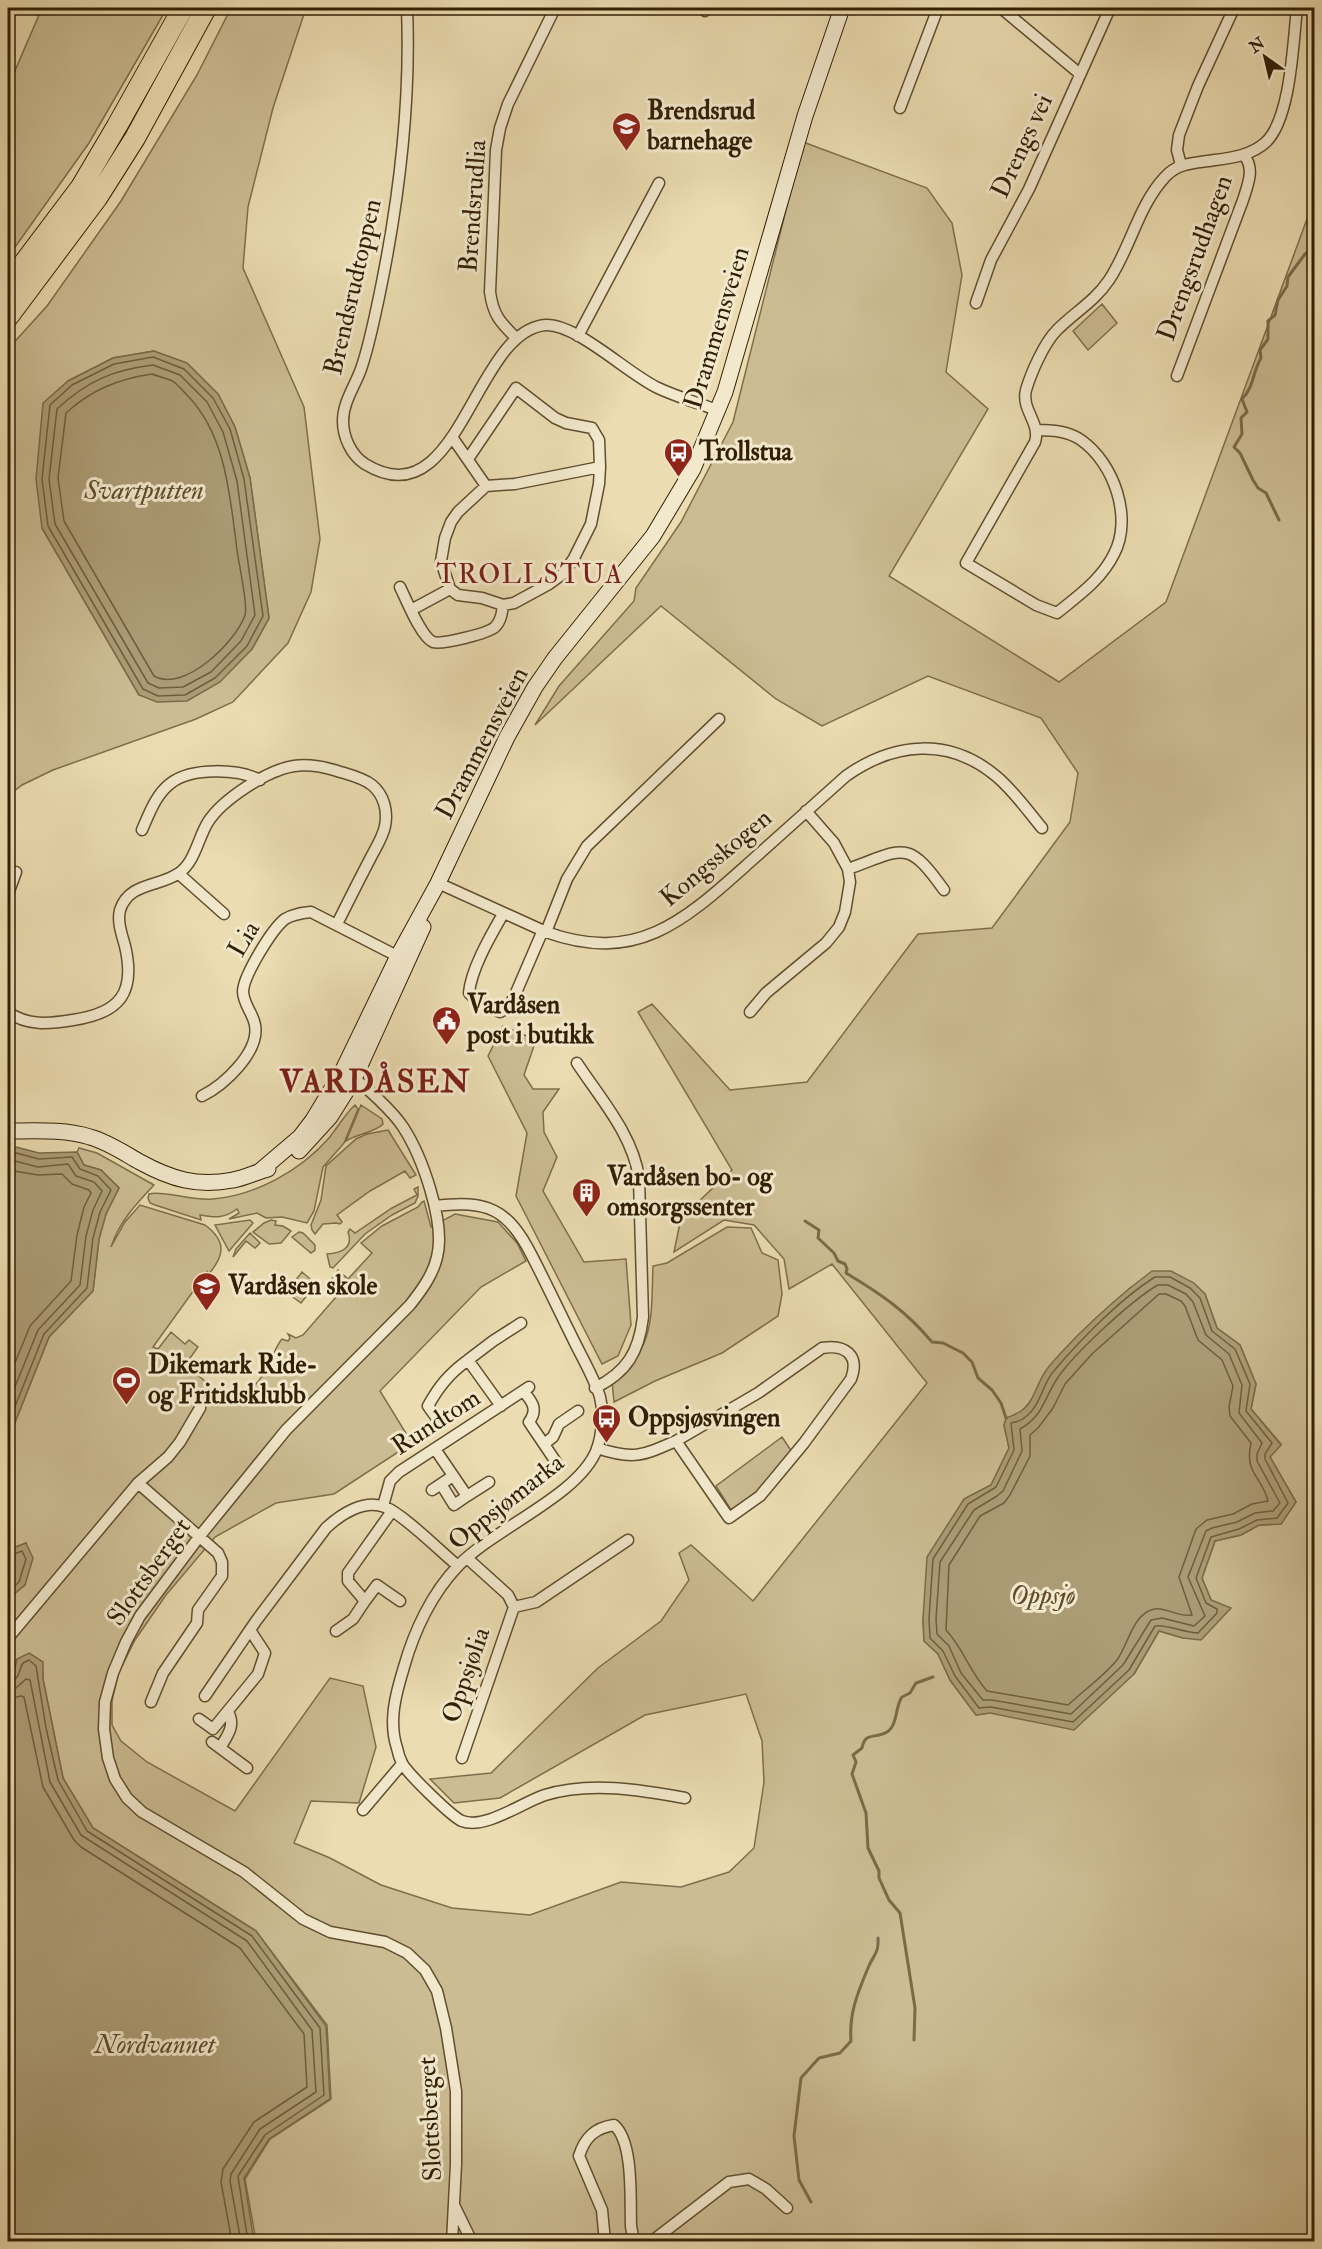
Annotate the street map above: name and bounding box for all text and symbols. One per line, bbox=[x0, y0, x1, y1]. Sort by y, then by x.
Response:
north arrow bbox=[1235, 27, 1295, 87]
text: N bbox=[1245, 33, 1269, 58]
street label: Drengs vei bbox=[984, 89, 1060, 203]
place label: Brendsrud barnehage bbox=[646, 95, 756, 158]
school or university icon: Brendsrud barnehage bbox=[610, 110, 642, 152]
street label: Brendsrudlia bbox=[452, 138, 494, 273]
street label: Drengsrudhagen bbox=[1150, 171, 1240, 345]
street label: Brendsrudtoppen bbox=[317, 196, 390, 378]
street label: Drammensveien bbox=[677, 243, 757, 413]
bus stop icon: Trollstua bbox=[662, 436, 694, 478]
place label: Trollstua bbox=[698, 436, 794, 468]
water label: Svartputten bbox=[83, 474, 204, 507]
district label: TROLLSTUA bbox=[436, 558, 624, 591]
street label: Drammensveien bbox=[428, 661, 536, 825]
street label: Kongsskogen bbox=[654, 802, 778, 914]
street label: Lia bbox=[221, 915, 267, 963]
place label: Vardåsen post i butikk bbox=[466, 989, 595, 1052]
public building icon: Vardåsen post i butikk bbox=[430, 1004, 462, 1046]
district label: VARDÅSEN bbox=[278, 1061, 471, 1102]
place label: Vardåsen bo- og omsorgssenter bbox=[606, 1161, 774, 1224]
building icon: Vardåsen bo- og omsorgssenter bbox=[570, 1176, 602, 1218]
school or university icon: Vardåsen skole bbox=[191, 1270, 223, 1312]
place label: Vardåsen skole bbox=[227, 1270, 377, 1302]
place label: Dikemark Ride- og Fritidsklubb bbox=[148, 1349, 317, 1412]
sports icon: Dikemark Ride- og Fritidsklubb bbox=[111, 1364, 143, 1406]
street label: Rundtom bbox=[386, 1382, 486, 1462]
bus stop icon: Oppsjøsvingen bbox=[591, 1402, 623, 1444]
place label: Oppsjøsvingen bbox=[628, 1402, 781, 1435]
street label: Oppsjømarka bbox=[442, 1447, 571, 1558]
street label: Slottsberget bbox=[100, 1512, 198, 1632]
water label: Oppsjø bbox=[1010, 1579, 1076, 1612]
street label: Oppsjølia bbox=[435, 1623, 498, 1727]
water label: Nordvannet bbox=[93, 2028, 217, 2061]
street label: Slottsberget bbox=[411, 2056, 449, 2182]

